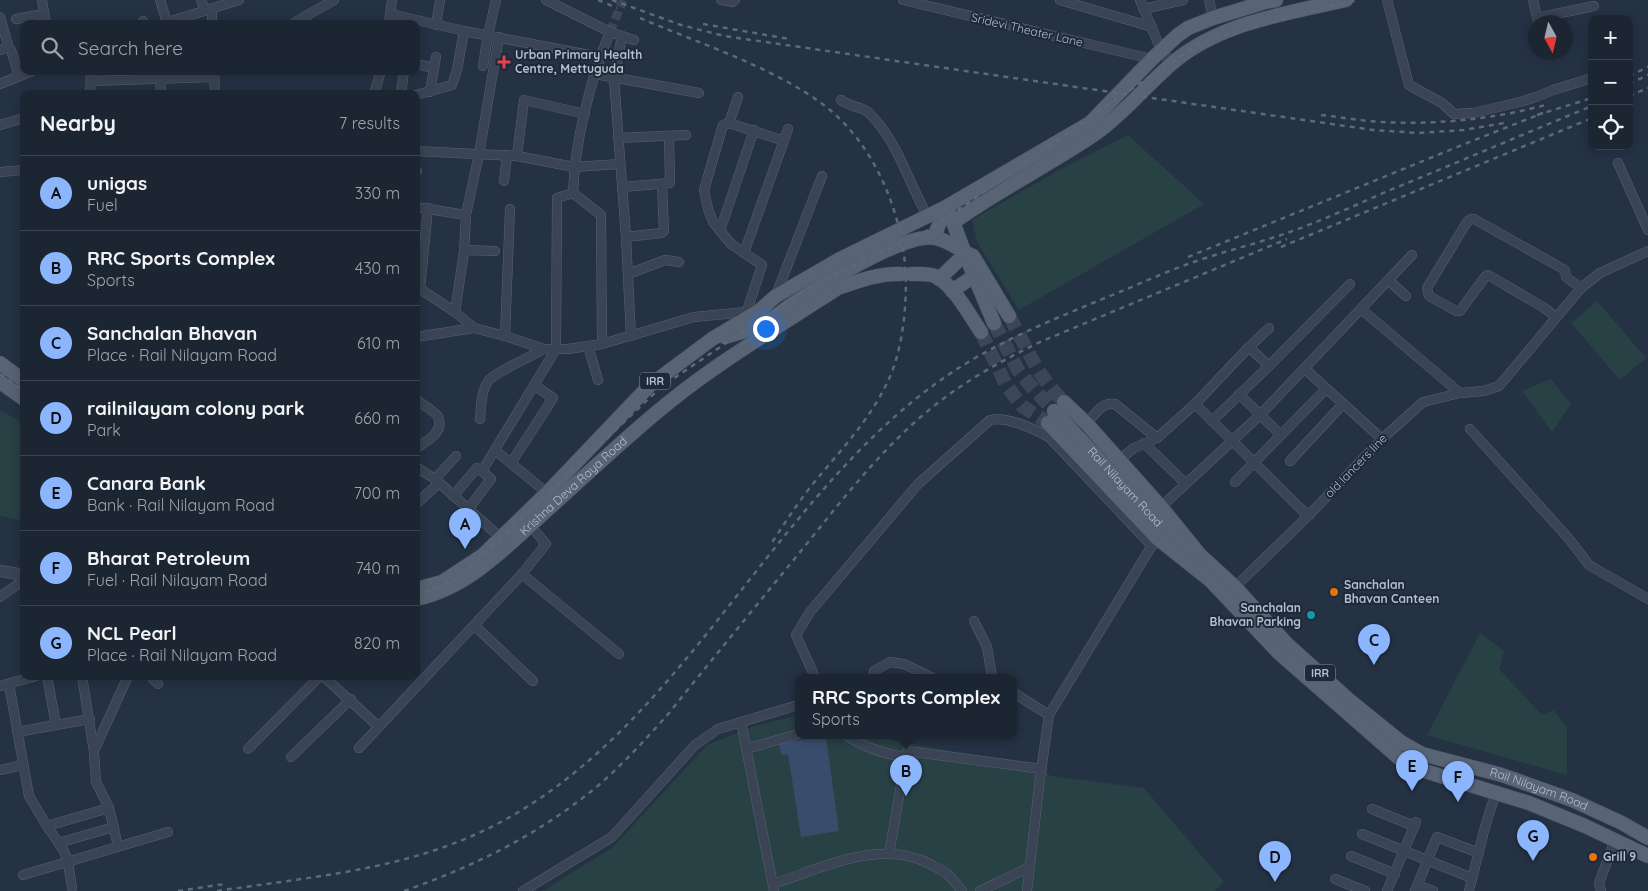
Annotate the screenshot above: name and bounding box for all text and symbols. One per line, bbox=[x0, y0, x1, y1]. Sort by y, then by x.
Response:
street label: Sridevi Theater Lane bbox=[970, 9, 1085, 50]
north arrow bbox=[1528, 15, 1573, 60]
map controls bbox=[1588, 15, 1633, 150]
button: + bbox=[1588, 15, 1633, 60]
search box bbox=[20, 20, 420, 75]
icon: search bbox=[38, 34, 66, 62]
text: Search here bbox=[78, 36, 183, 60]
place label: Urban Primary Health Centre, Mettuguda bbox=[515, 47, 642, 76]
marker: Urban Primary Health Centre, Mettuguda bbox=[497, 55, 511, 69]
button: − bbox=[1588, 60, 1633, 105]
button: locate bbox=[1588, 105, 1633, 150]
text: Nearby bbox=[40, 110, 116, 136]
text: 7 results bbox=[339, 113, 400, 133]
text: unigas bbox=[87, 171, 147, 195]
text: A bbox=[51, 183, 61, 203]
text: 330 m bbox=[355, 183, 400, 203]
text: Fuel bbox=[87, 195, 118, 215]
text: RRC Sports Complex bbox=[87, 246, 275, 270]
text: B bbox=[51, 258, 61, 278]
text: 430 m bbox=[355, 258, 400, 278]
text: Sports bbox=[87, 270, 135, 290]
your location bbox=[753, 316, 779, 342]
text: Sanchalan Bhavan bbox=[87, 321, 257, 345]
text: C bbox=[51, 333, 61, 353]
text: 610 m bbox=[357, 333, 400, 353]
text: Place · Rail Nilayam Road bbox=[87, 345, 277, 365]
road number: IRR bbox=[640, 372, 670, 390]
text: railnilayam colony park bbox=[87, 396, 305, 420]
text: D bbox=[50, 408, 62, 428]
text: 660 m bbox=[354, 408, 400, 428]
text: Park bbox=[87, 420, 121, 440]
street label: old lancers line bbox=[1321, 430, 1390, 501]
street label: Krishna Deva Raya Road bbox=[516, 433, 630, 538]
street label: Rail Nilayam Road bbox=[1085, 444, 1166, 530]
text: Canara Bank bbox=[87, 471, 206, 495]
text: E bbox=[51, 483, 61, 503]
text: 700 m bbox=[354, 483, 400, 503]
text: Bank · Rail Nilayam Road bbox=[87, 495, 275, 515]
pin: A bbox=[449, 508, 481, 549]
text: Bharat Petroleum bbox=[87, 546, 250, 570]
text: F bbox=[52, 558, 61, 578]
text: 740 m bbox=[356, 558, 400, 578]
text: Fuel · Rail Nilayam Road bbox=[87, 570, 267, 590]
place label: Sanchalan Bhavan Canteen bbox=[1344, 577, 1439, 606]
marker: Sanchalan Bhavan Canteen bbox=[1328, 586, 1340, 598]
place label: Sanchalan Bhavan Parking bbox=[1210, 600, 1301, 629]
marker: Sanchalan Bhavan Parking bbox=[1305, 609, 1317, 621]
text: NCL Pearl bbox=[87, 621, 177, 645]
pin: C bbox=[1358, 624, 1390, 665]
text: G bbox=[50, 633, 62, 653]
text: 820 m bbox=[354, 633, 400, 653]
text: Place · Rail Nilayam Road bbox=[87, 645, 277, 665]
road number: IRR bbox=[1305, 664, 1335, 681]
popup bbox=[795, 674, 1017, 739]
text: RRC Sports Complex bbox=[812, 685, 1000, 709]
text: Sports bbox=[812, 709, 860, 729]
pin: E bbox=[1396, 750, 1428, 791]
pin: B bbox=[890, 755, 922, 796]
pin: F bbox=[1442, 761, 1474, 802]
street label: Rail Nilayam Road bbox=[1488, 764, 1591, 813]
pin: G bbox=[1517, 820, 1549, 861]
pin: D bbox=[1259, 841, 1291, 882]
place label: Grill 9 bbox=[1603, 849, 1636, 864]
marker: Grill 9 bbox=[1587, 851, 1599, 863]

